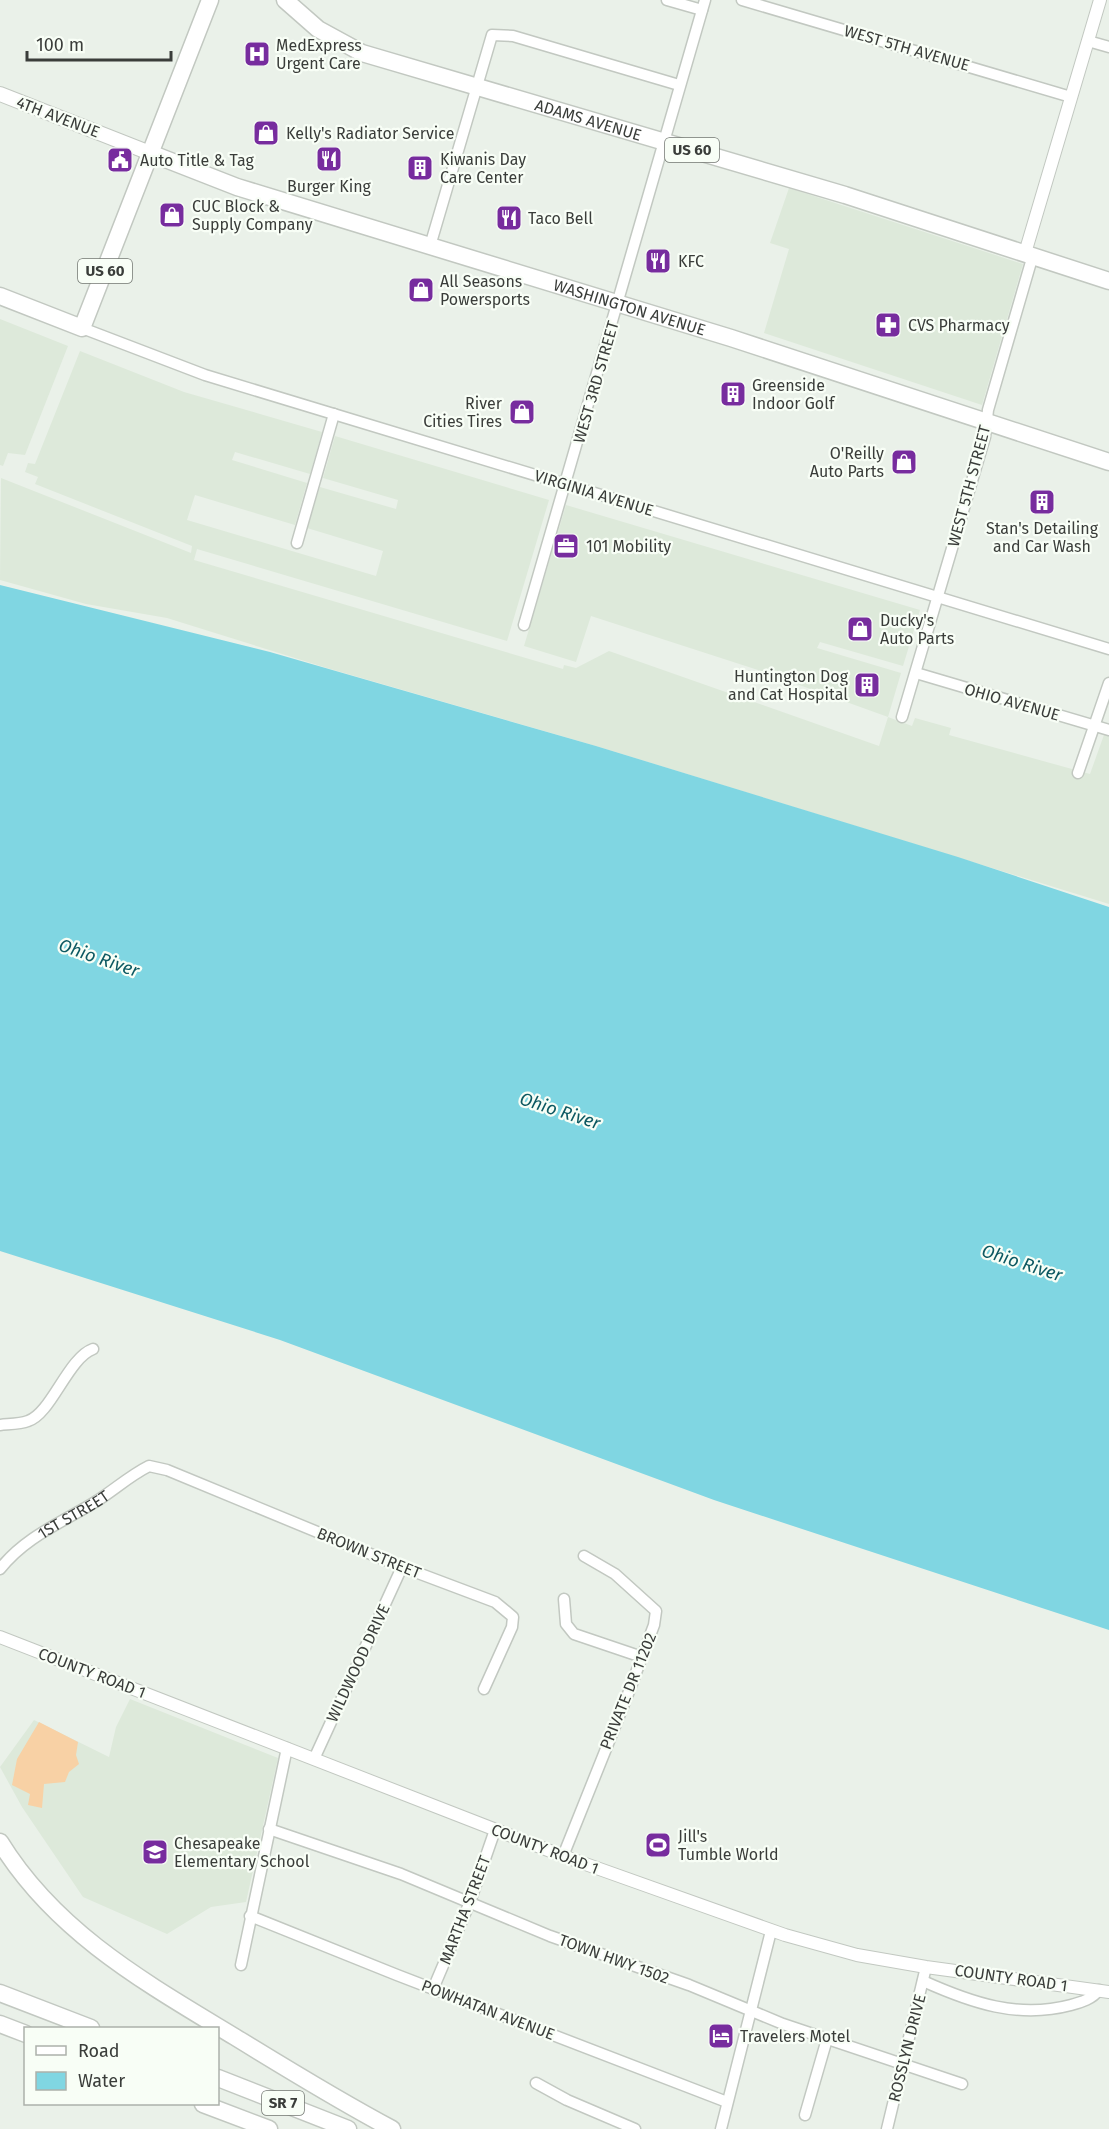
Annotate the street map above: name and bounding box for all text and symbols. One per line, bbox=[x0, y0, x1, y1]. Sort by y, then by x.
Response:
street label: WEST 5TH AVENUE bbox=[842, 21, 972, 75]
scale bar bbox=[27, 24, 171, 62]
text: 100 m bbox=[36, 34, 84, 56]
place label: MedExpress Urgent Care bbox=[276, 36, 362, 73]
hospital icon: MedExpress Urgent Care bbox=[242, 39, 272, 69]
street label: 4TH AVENUE bbox=[14, 92, 102, 142]
street label: ADAMS AVENUE bbox=[533, 95, 644, 144]
shop icon: Kelly's Radiator Service bbox=[251, 118, 281, 148]
place label: Kelly's Radiator Service bbox=[286, 124, 454, 143]
road number: US 60 bbox=[665, 138, 719, 162]
restaurant icon: Burger King bbox=[314, 144, 344, 174]
public building icon: Auto Title & Tag bbox=[105, 145, 135, 175]
place label: Kiwanis Day Care Center bbox=[440, 150, 526, 187]
place label: Auto Title & Tag bbox=[140, 151, 254, 170]
building icon: Kiwanis Day Care Center bbox=[405, 153, 435, 183]
place label: Burger King bbox=[287, 177, 372, 196]
place label: CUC Block & Supply Company bbox=[192, 197, 313, 234]
shop icon: CUC Block & Supply Company bbox=[157, 200, 187, 230]
restaurant icon: Taco Bell bbox=[494, 203, 524, 233]
place label: Taco Bell bbox=[528, 209, 593, 228]
restaurant icon: KFC bbox=[643, 246, 673, 276]
place label: KFC bbox=[678, 252, 704, 271]
road number: US 60 bbox=[78, 259, 132, 283]
place label: All Seasons Powersports bbox=[440, 272, 530, 309]
shop icon: All Seasons Powersports bbox=[406, 275, 436, 305]
street label: WASHINGTON AVENUE bbox=[551, 275, 708, 339]
pharmacy icon: CVS Pharmacy bbox=[873, 310, 903, 340]
place label: CVS Pharmacy bbox=[908, 316, 1010, 335]
street label: WEST 3RD STREET bbox=[569, 318, 623, 445]
place label: Greenside Indoor Golf bbox=[752, 376, 836, 413]
building icon: Greenside Indoor Golf bbox=[718, 379, 748, 409]
place label: River Cities Tires bbox=[423, 394, 503, 431]
shop icon: River Cities Tires bbox=[507, 397, 537, 427]
street label: WEST 5TH STREET bbox=[944, 422, 995, 549]
place label: O'Reilly Auto Parts bbox=[810, 444, 884, 481]
shop icon: O'Reilly Auto Parts bbox=[889, 447, 919, 477]
street label: VIRGINIA AVENUE bbox=[532, 466, 656, 520]
building icon: Stan's Detailing and Car Wash bbox=[1027, 487, 1057, 517]
place label: Stan's Detailing and Car Wash bbox=[986, 519, 1099, 556]
office icon: 101 Mobility bbox=[551, 531, 581, 561]
place label: 101 Mobility bbox=[586, 537, 671, 556]
place label: Ducky's Auto Parts bbox=[880, 611, 954, 648]
shop icon: Ducky's Auto Parts bbox=[845, 614, 875, 644]
place label: Huntington Dog and Cat Hospital bbox=[728, 667, 849, 704]
building icon: Huntington Dog and Cat Hospital bbox=[852, 670, 882, 700]
street label: OHIO AVENUE bbox=[962, 679, 1062, 725]
water label: Ohio River bbox=[56, 934, 143, 982]
water label: Ohio River bbox=[517, 1088, 604, 1135]
water label: Ohio River bbox=[979, 1240, 1066, 1287]
street label: 1ST STREET bbox=[34, 1486, 113, 1543]
street label: BROWN STREET bbox=[314, 1524, 424, 1583]
street label: WILDWOOD DRIVE bbox=[322, 1601, 394, 1725]
street label: PRIVATE DR 11202 bbox=[596, 1630, 660, 1752]
street label: COUNTY ROAD 1 bbox=[36, 1644, 148, 1702]
street label: COUNTY ROAD 1 bbox=[489, 1820, 601, 1878]
place label: Jill's Tumble World bbox=[678, 1827, 778, 1864]
sports icon: Jill's Tumble World bbox=[643, 1830, 673, 1860]
place label: Chesapeake Elementary School bbox=[174, 1834, 310, 1871]
school or university icon: Chesapeake Elementary School bbox=[140, 1837, 170, 1867]
street label: MARTHA STREET bbox=[435, 1852, 495, 1967]
street label: TOWN HWY 1502 bbox=[556, 1930, 672, 1988]
street label: COUNTY ROAD 1 bbox=[953, 1961, 1069, 1995]
street label: POWHATAN AVENUE bbox=[419, 1976, 557, 2044]
street label: ROSSLYN DRIVE bbox=[884, 1992, 930, 2104]
hotel icon: Travelers Motel bbox=[706, 2021, 736, 2051]
legend bbox=[24, 2027, 219, 2105]
place label: Travelers Motel bbox=[740, 2027, 850, 2046]
text: Road bbox=[78, 2040, 120, 2062]
text: Water bbox=[78, 2070, 125, 2092]
road number: SR 7 bbox=[262, 2091, 304, 2115]

